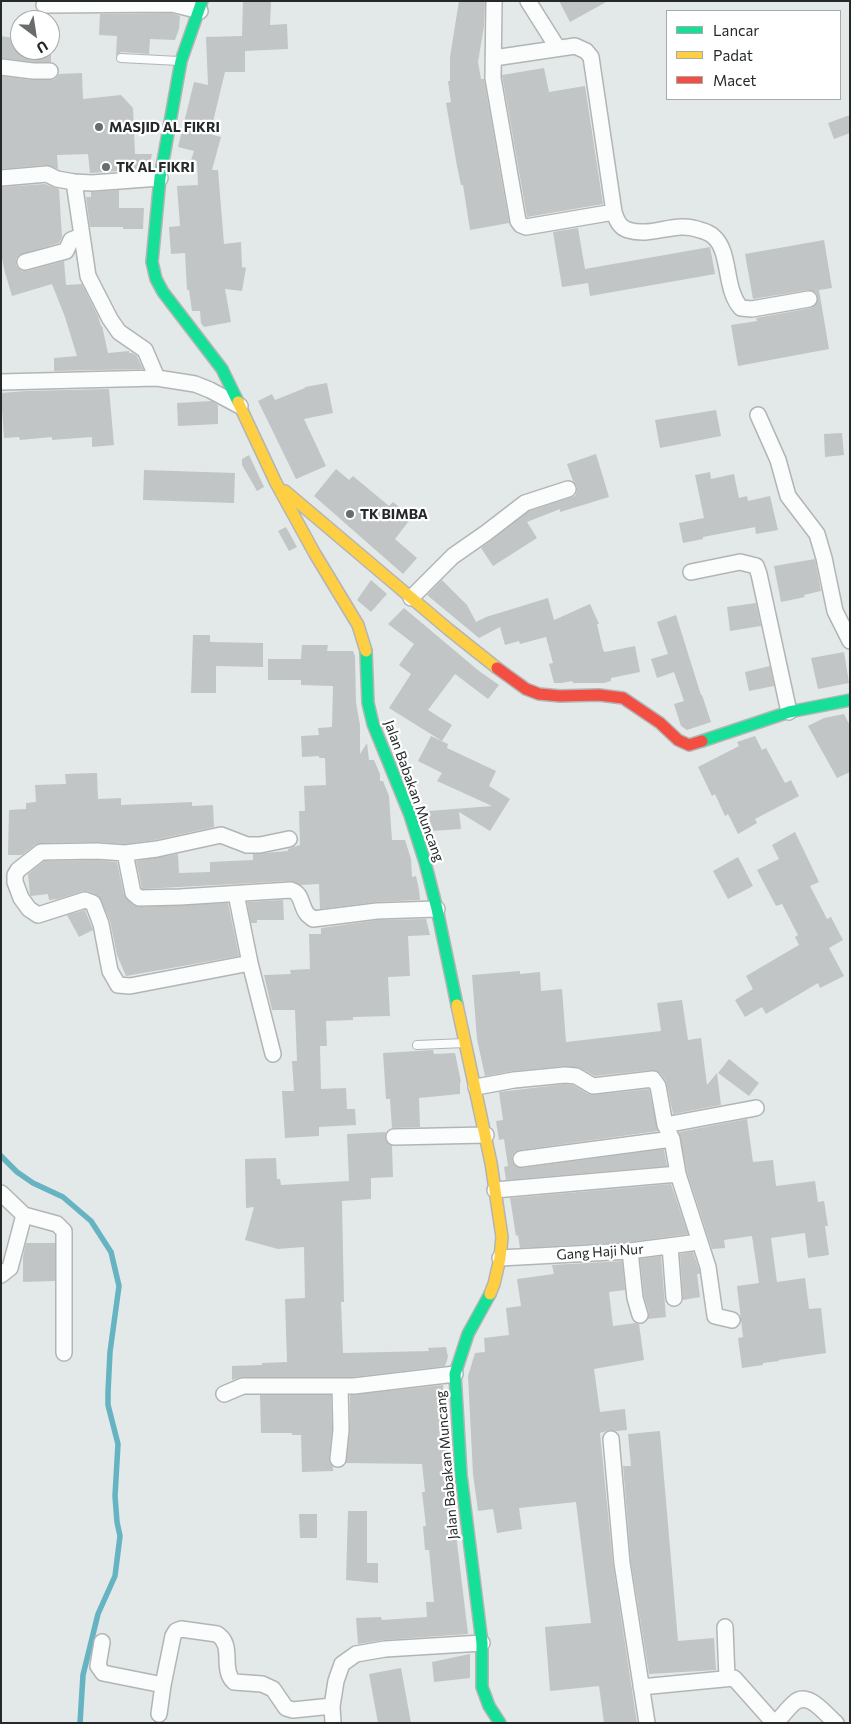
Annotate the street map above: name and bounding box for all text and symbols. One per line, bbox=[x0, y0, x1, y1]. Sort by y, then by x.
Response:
north arrow bbox=[10, 10, 60, 60]
legend bbox=[666, 10, 841, 100]
text: Lancar bbox=[713, 21, 759, 39]
text: U bbox=[34, 38, 51, 57]
text: Padat bbox=[713, 46, 753, 64]
text: Macet bbox=[713, 71, 756, 89]
place label: MASJID AL FIKRI bbox=[109, 119, 220, 135]
marker: MASJID AL FIKRI bbox=[93, 121, 105, 133]
place label: TK AL FIKRI bbox=[116, 159, 195, 175]
marker: TK AL FIKRI bbox=[100, 161, 112, 173]
place label: TK BIMBA bbox=[360, 506, 428, 522]
marker: TK BIMBA bbox=[344, 508, 356, 520]
street label: Jalan Babakan Muncang bbox=[381, 718, 447, 864]
street label: Gang Haji Nur bbox=[556, 1241, 644, 1263]
street label: Jalan Babakan Muncang bbox=[432, 1390, 462, 1540]

